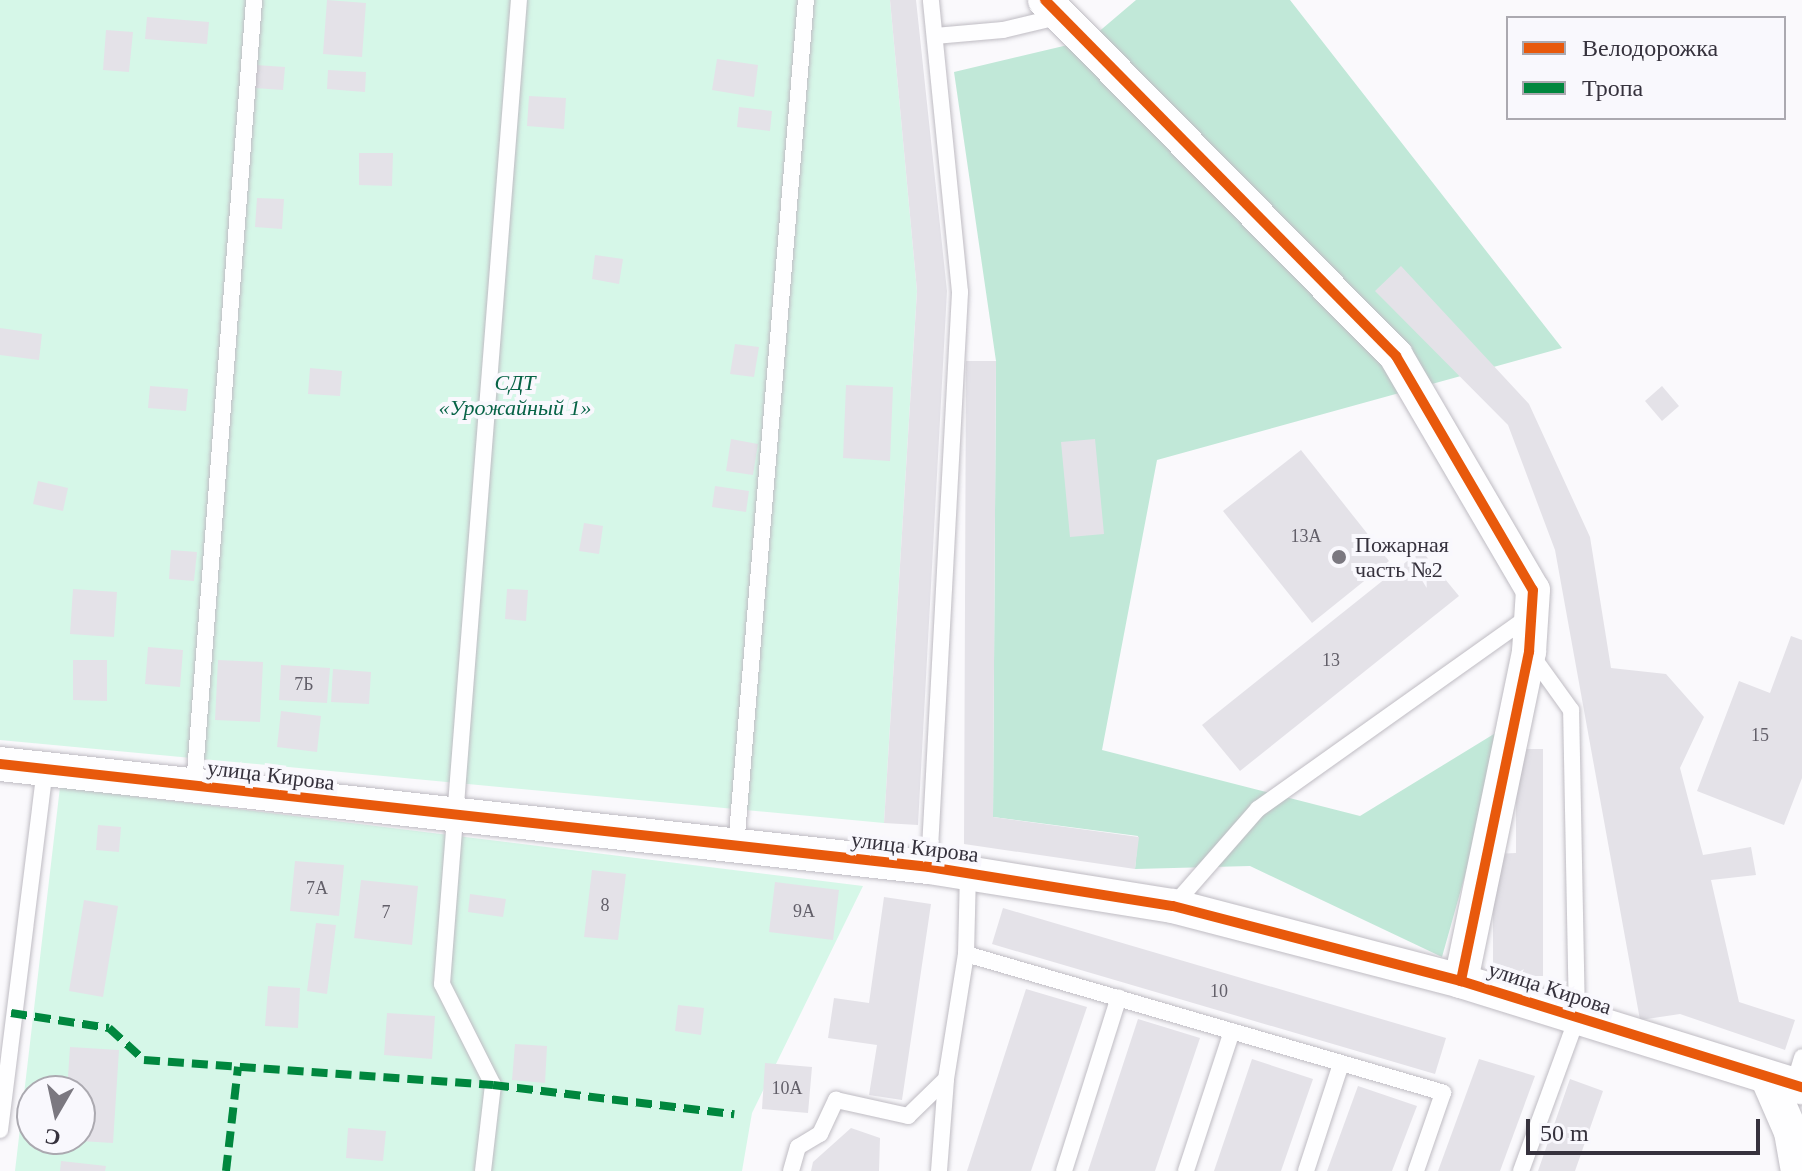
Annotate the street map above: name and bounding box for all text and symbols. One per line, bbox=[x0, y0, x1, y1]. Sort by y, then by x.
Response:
legend bbox=[1506, 16, 1786, 120]
text: Велодорожка bbox=[1582, 35, 1718, 61]
text: Тропа bbox=[1582, 75, 1643, 101]
park label: СДТ «Урожайный 1» bbox=[439, 369, 591, 420]
house number: 13А bbox=[1291, 525, 1321, 547]
place label: Пожарная часть №2 bbox=[1355, 531, 1449, 582]
marker: Пожарная часть №2 bbox=[1330, 548, 1348, 566]
house number: 13 bbox=[1322, 649, 1340, 671]
house number: 7Б bbox=[294, 673, 314, 695]
house number: 15 bbox=[1751, 724, 1769, 746]
street label: улица Кирова bbox=[206, 754, 336, 796]
street label: улица Кирова bbox=[850, 826, 980, 868]
house number: 7А bbox=[306, 877, 328, 899]
house number: 8 bbox=[600, 894, 610, 916]
house number: 9А bbox=[793, 900, 815, 922]
house number: 7 bbox=[382, 901, 390, 923]
street label: улица Кирова bbox=[1485, 956, 1615, 1020]
house number: 10 bbox=[1210, 980, 1228, 1002]
north arrow bbox=[16, 1075, 96, 1155]
house number: 10А bbox=[772, 1077, 802, 1099]
scale bar bbox=[1530, 1103, 1764, 1153]
text: 50 m bbox=[1540, 1120, 1589, 1146]
text: С bbox=[43, 1124, 62, 1151]

